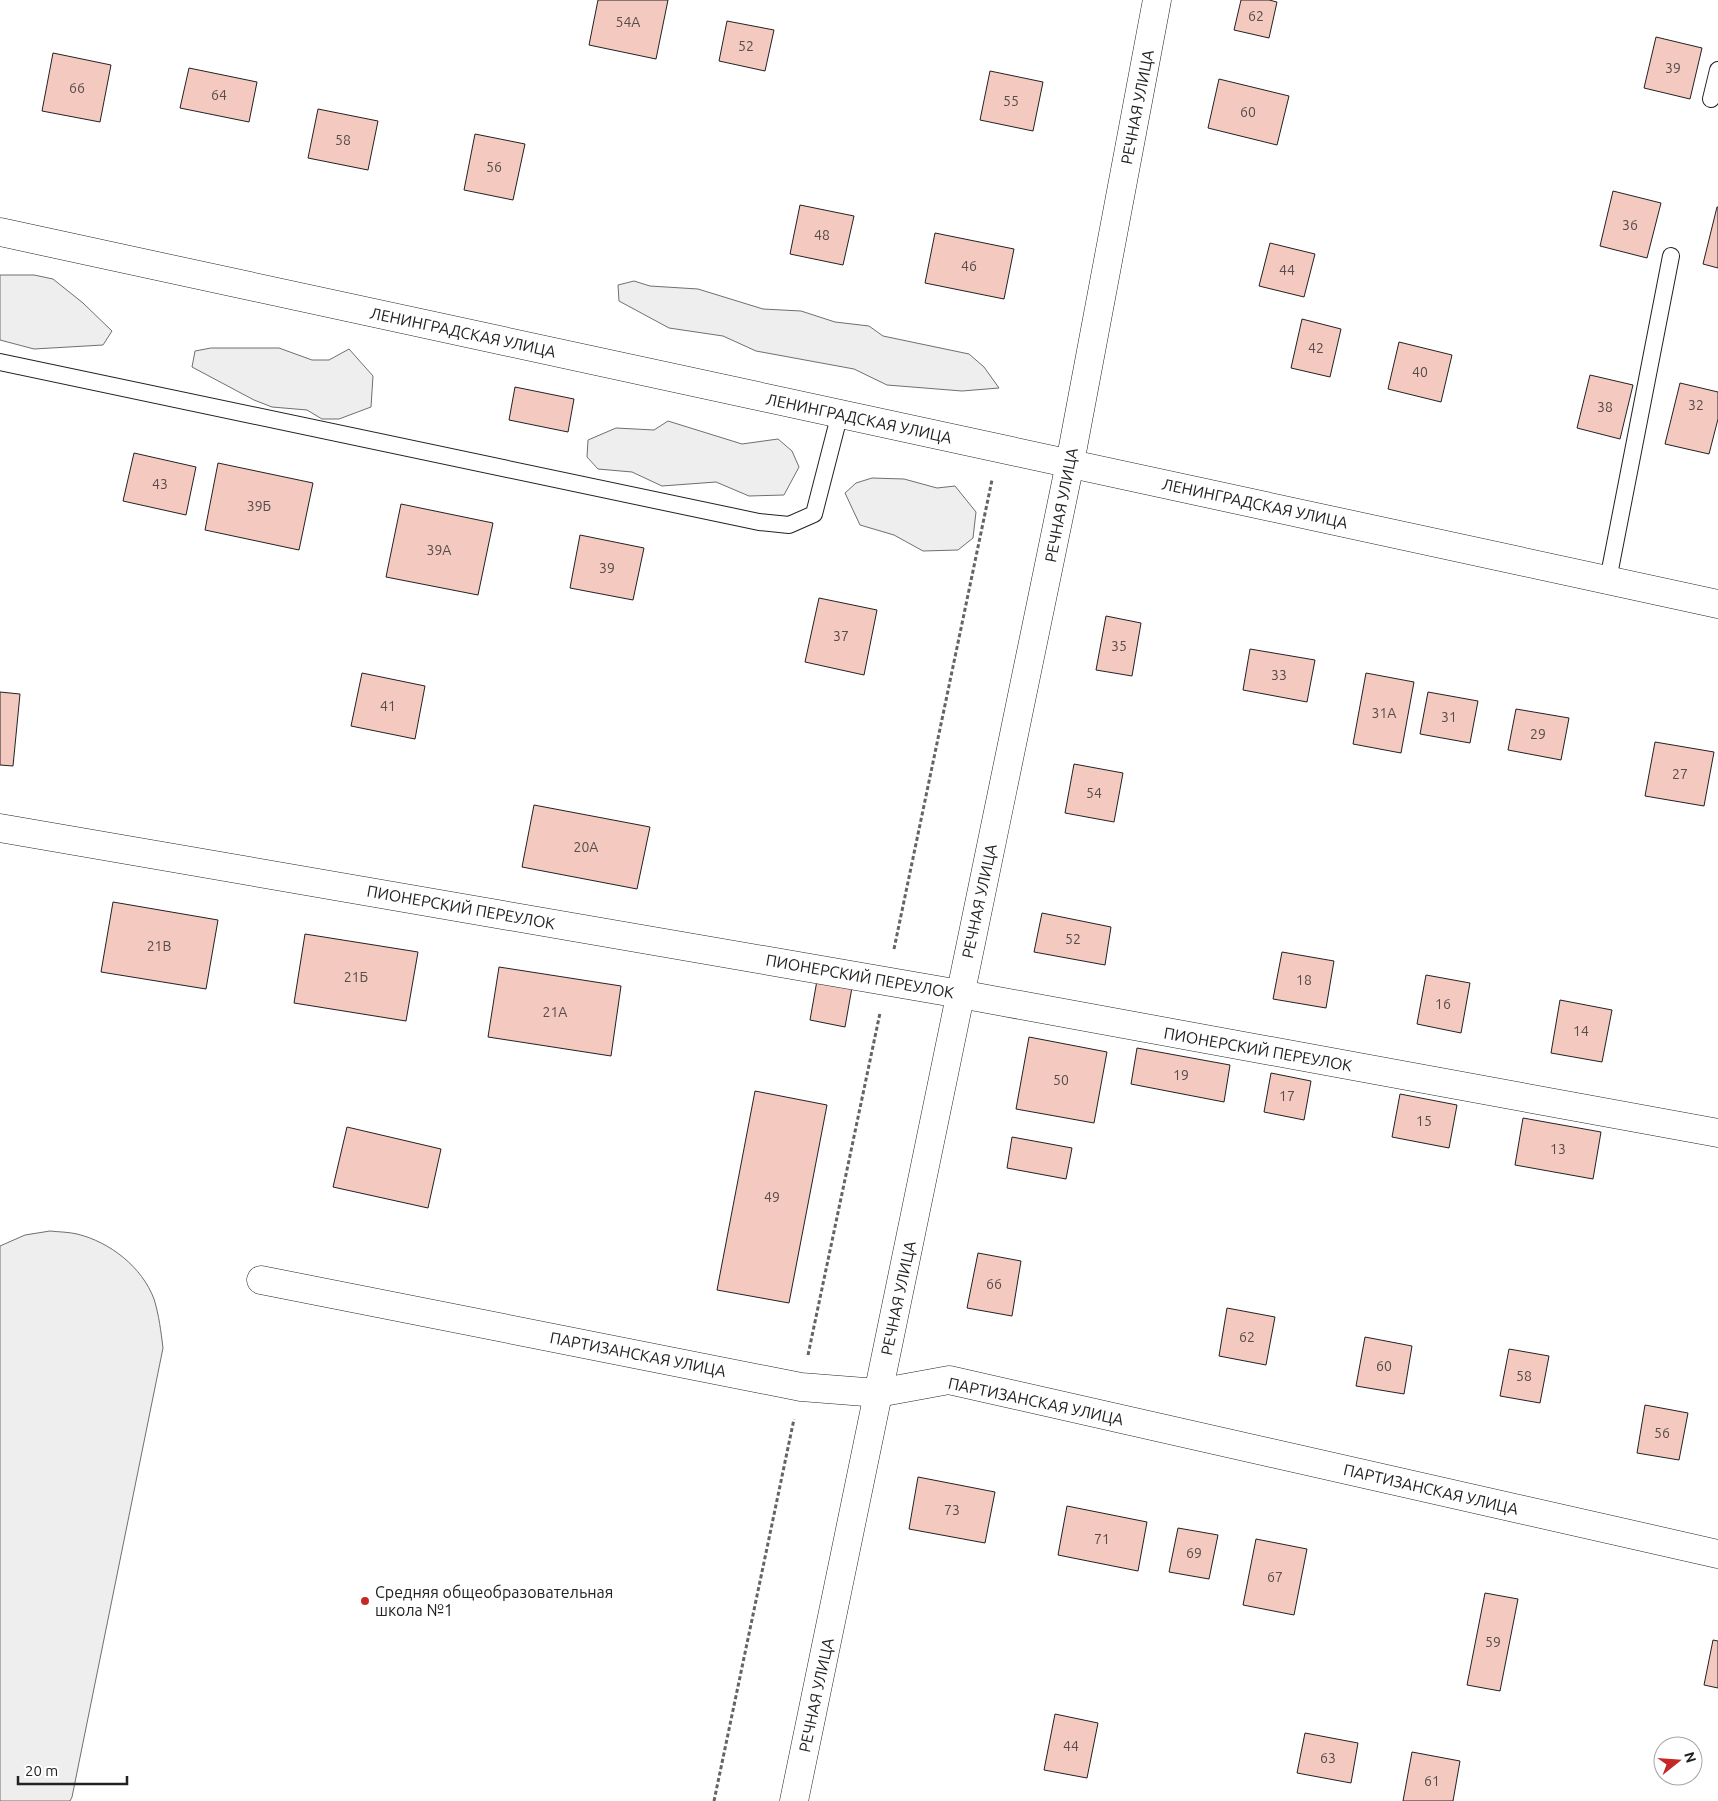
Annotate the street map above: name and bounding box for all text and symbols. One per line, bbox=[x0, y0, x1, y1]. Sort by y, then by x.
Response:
house number: 62 bbox=[1248, 8, 1264, 24]
house number: 54А bbox=[616, 14, 640, 30]
house number: 52 bbox=[738, 38, 754, 54]
street label: РЕЧНАЯ УЛИЦА bbox=[1117, 47, 1157, 166]
house number: 39 bbox=[1665, 60, 1681, 76]
house number: 66 bbox=[69, 80, 85, 96]
house number: 64 bbox=[211, 87, 227, 103]
house number: 55 bbox=[1003, 93, 1019, 109]
house number: 60 bbox=[1240, 104, 1256, 120]
house number: 58 bbox=[335, 132, 351, 148]
house number: 56 bbox=[486, 159, 502, 175]
house number: 36 bbox=[1622, 217, 1638, 233]
house number: 48 bbox=[814, 227, 830, 243]
house number: 46 bbox=[961, 258, 977, 274]
house number: 44 bbox=[1279, 262, 1295, 278]
street label: ЛЕНИНГРАДСКАЯ УЛИЦА bbox=[368, 303, 558, 361]
house number: 42 bbox=[1308, 340, 1324, 356]
house number: 40 bbox=[1412, 364, 1428, 380]
street label: ЛЕНИНГРАДСКАЯ УЛИЦА bbox=[764, 389, 954, 447]
house number: 32 bbox=[1688, 397, 1704, 413]
house number: 38 bbox=[1597, 399, 1613, 415]
street label: РЕЧНАЯ УЛИЦА bbox=[1041, 445, 1081, 564]
street label: ЛЕНИНГРАДСКАЯ УЛИЦА bbox=[1160, 474, 1350, 532]
house number: 43 bbox=[152, 476, 168, 492]
house number: 39Б bbox=[247, 498, 271, 514]
house number: 39А bbox=[427, 542, 451, 558]
house number: 39 bbox=[599, 560, 615, 576]
house number: 37 bbox=[833, 628, 849, 644]
house number: 35 bbox=[1111, 638, 1127, 654]
house number: 33 bbox=[1271, 667, 1287, 683]
house number: 41 bbox=[380, 698, 396, 714]
house number: 31А bbox=[1372, 705, 1396, 721]
house number: 31 bbox=[1441, 709, 1457, 725]
house number: 29 bbox=[1530, 726, 1546, 742]
house number: 27 bbox=[1672, 766, 1688, 782]
house number: 54 bbox=[1086, 785, 1102, 801]
house number: 20А bbox=[574, 839, 598, 855]
street label: РЕЧНАЯ УЛИЦА bbox=[958, 842, 1000, 960]
street label: ПИОНЕРСКИЙ ПЕРЕУЛОК bbox=[365, 881, 557, 932]
house number: 52 bbox=[1065, 931, 1081, 947]
house number: 21В bbox=[147, 938, 171, 954]
street label: ПИОНЕРСКИЙ ПЕРЕУЛОК bbox=[764, 950, 956, 1001]
house number: 21Б bbox=[344, 969, 368, 985]
house number: 18 bbox=[1296, 972, 1312, 988]
house number: 16 bbox=[1435, 996, 1451, 1012]
house number: 21А bbox=[543, 1004, 567, 1020]
street label: ПИОНЕРСКИЙ ПЕРЕУЛОК bbox=[1162, 1023, 1354, 1074]
house number: 14 bbox=[1573, 1023, 1589, 1039]
house number: 19 bbox=[1173, 1067, 1189, 1083]
house number: 50 bbox=[1053, 1072, 1069, 1088]
house number: 17 bbox=[1279, 1088, 1295, 1104]
house number: 15 bbox=[1416, 1113, 1432, 1129]
house number: 13 bbox=[1550, 1141, 1566, 1157]
house number: 49 bbox=[764, 1189, 780, 1205]
street label: РЕЧНАЯ УЛИЦА bbox=[877, 1239, 919, 1357]
house number: 66 bbox=[986, 1276, 1002, 1292]
street label: ПАРТИЗАНСКАЯ УЛИЦА bbox=[548, 1328, 728, 1380]
house number: 62 bbox=[1239, 1329, 1255, 1345]
house number: 60 bbox=[1376, 1358, 1392, 1374]
house number: 58 bbox=[1516, 1368, 1532, 1384]
street label: ПАРТИЗАНСКАЯ УЛИЦА bbox=[947, 1374, 1126, 1429]
house number: 56 bbox=[1654, 1425, 1670, 1441]
street label: ПАРТИЗАНСКАЯ УЛИЦА bbox=[1342, 1460, 1521, 1518]
house number: 73 bbox=[944, 1502, 960, 1518]
house number: 71 bbox=[1094, 1531, 1110, 1547]
house number: 69 bbox=[1186, 1545, 1202, 1561]
house number: 67 bbox=[1267, 1569, 1283, 1585]
place label: Средняя общеобразовательная школа №1 bbox=[375, 1583, 613, 1619]
marker: Средняя общеобразовательная школа №1 bbox=[359, 1595, 371, 1607]
house number: 59 bbox=[1485, 1634, 1501, 1650]
street label: РЕЧНАЯ УЛИЦА bbox=[795, 1636, 837, 1754]
north arrow bbox=[1653, 1736, 1703, 1786]
house number: 44 bbox=[1063, 1738, 1079, 1754]
house number: 63 bbox=[1320, 1750, 1336, 1766]
text: N bbox=[1681, 1750, 1700, 1765]
scale bar bbox=[18, 1754, 126, 1786]
text: 20 m bbox=[25, 1762, 58, 1779]
house number: 61 bbox=[1424, 1773, 1440, 1789]

